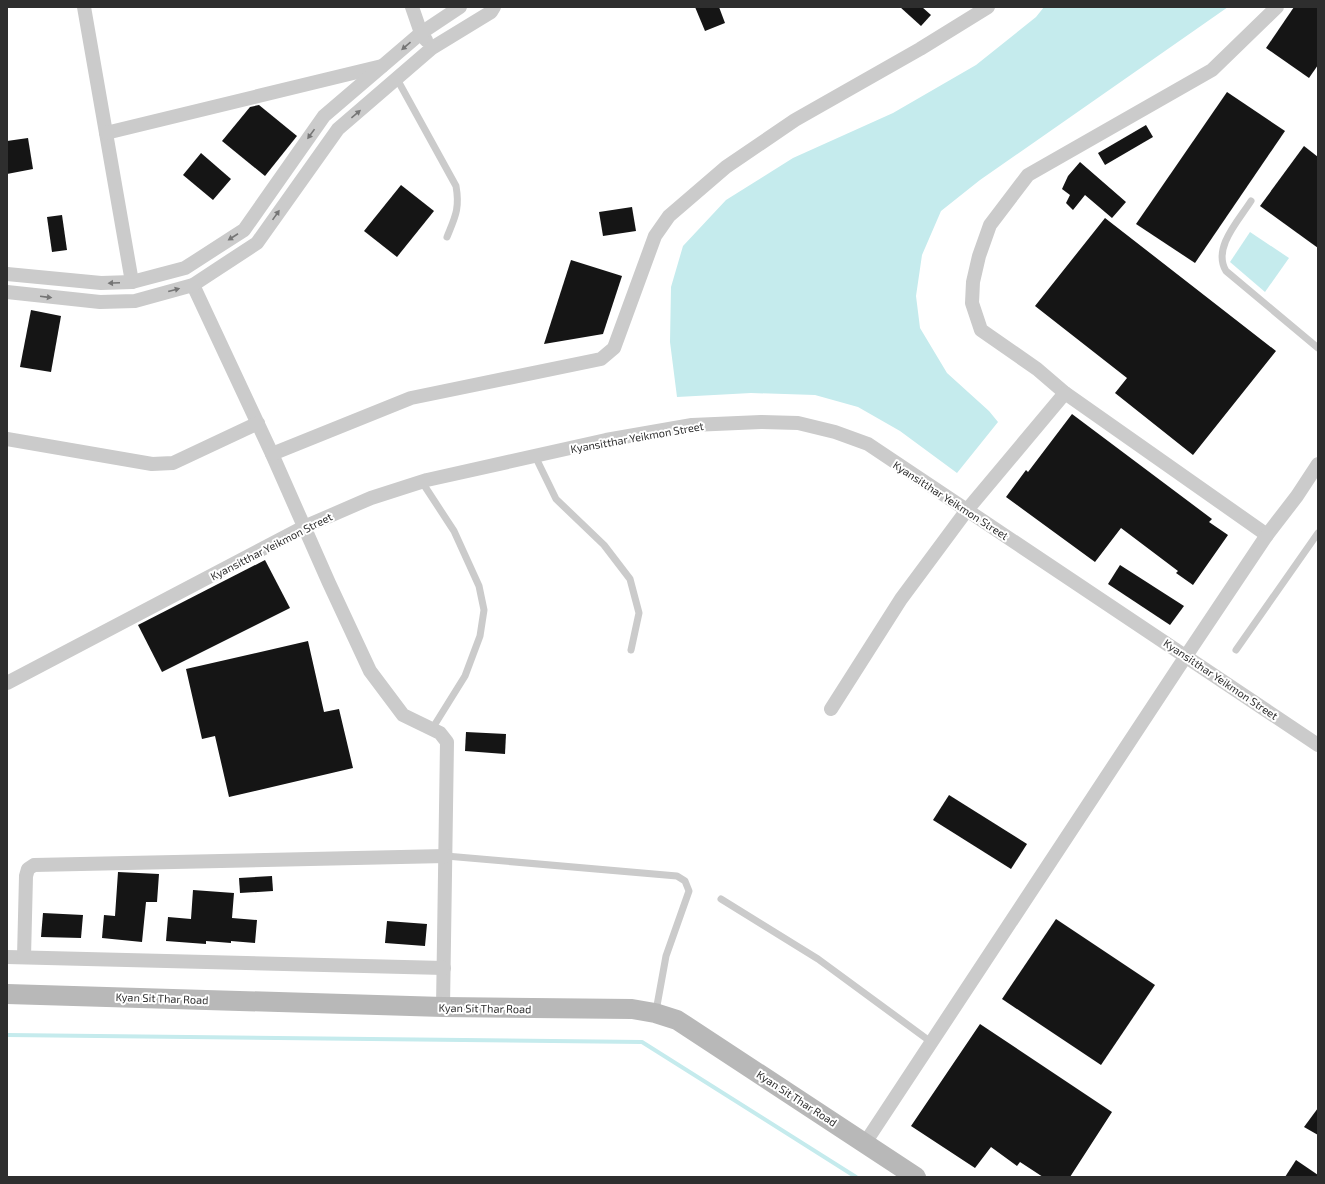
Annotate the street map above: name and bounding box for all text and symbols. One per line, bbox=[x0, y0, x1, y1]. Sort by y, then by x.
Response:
one-way arrow bbox=[401, 41, 411, 51]
one-way arrow bbox=[351, 109, 362, 118]
one-way arrow bbox=[307, 129, 315, 139]
one-way arrow bbox=[272, 210, 280, 221]
one-way arrow bbox=[228, 233, 238, 241]
one-way arrow bbox=[107, 280, 120, 286]
one-way arrow bbox=[168, 287, 180, 293]
one-way arrow bbox=[40, 294, 52, 300]
street label: Kyansitthar Yeikmon Street bbox=[569, 419, 705, 455]
street label: Kyansitthar Yeikmon Street bbox=[891, 458, 1011, 542]
street label: Kyansitthar Yeikmon Street bbox=[208, 510, 334, 582]
street label: Kyansitthar Yeikmon Street bbox=[1161, 636, 1281, 722]
street label: Kyan Sit Thar Road bbox=[115, 990, 209, 1006]
street label: Kyan Sit Thar Road bbox=[438, 1001, 532, 1015]
street label: Kyan Sit Thar Road bbox=[754, 1067, 840, 1129]

